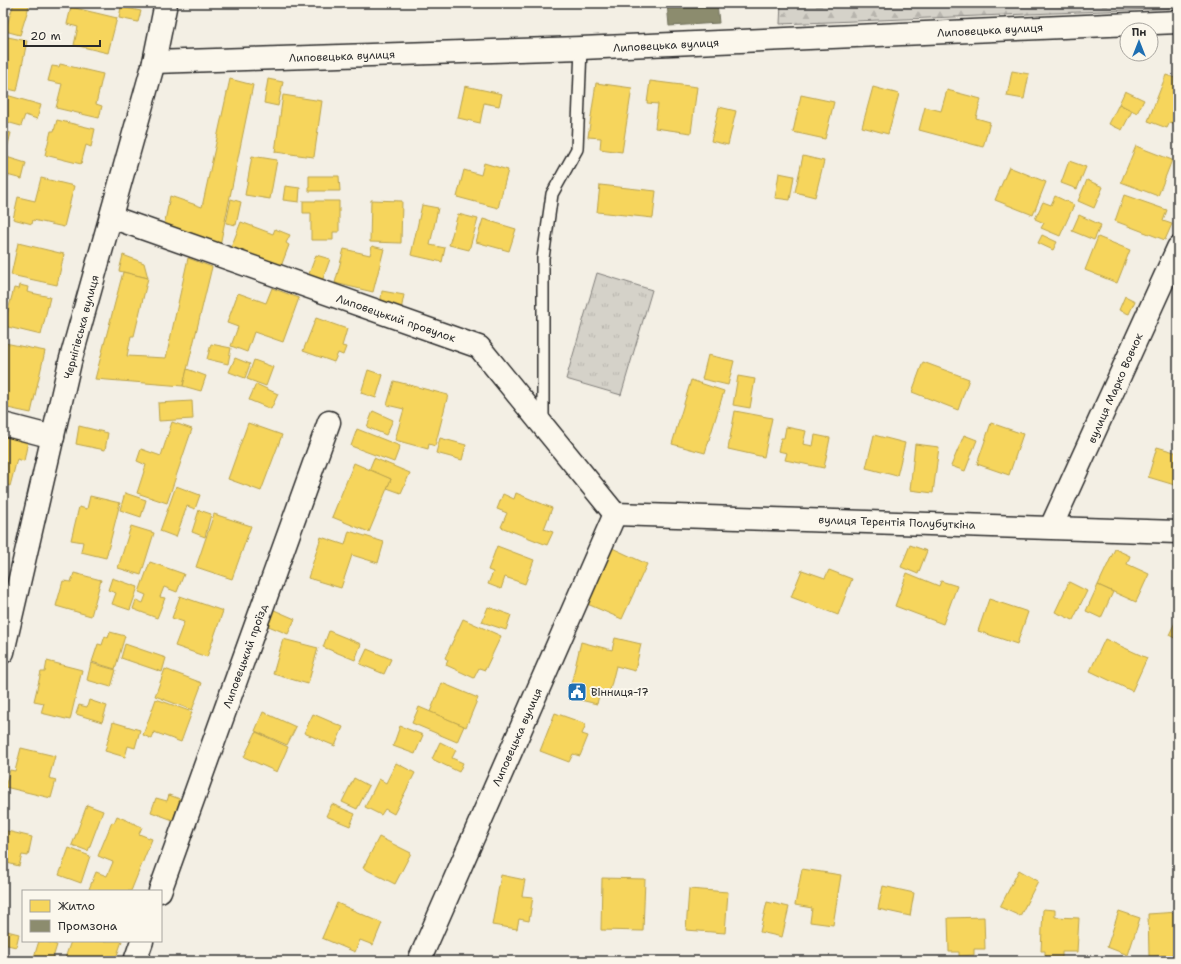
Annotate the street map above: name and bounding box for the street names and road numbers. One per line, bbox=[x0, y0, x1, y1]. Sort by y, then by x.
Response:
street label: Липовецька вулиця bbox=[937, 20, 1043, 41]
street label: Липовецька вулиця bbox=[613, 35, 719, 56]
street label: Липовецька вулиця bbox=[289, 47, 395, 66]
street label: Чернігівська вулиця bbox=[60, 273, 103, 381]
street label: Липовецький провулок bbox=[334, 291, 458, 346]
street label: вулиця Марко Вовчок bbox=[1084, 331, 1147, 446]
street label: вулиця Терентія Полубуткіна bbox=[818, 512, 976, 533]
street label: Липовецький проїзд bbox=[220, 602, 271, 710]
street label: Липовецька вулиця bbox=[489, 686, 546, 789]

